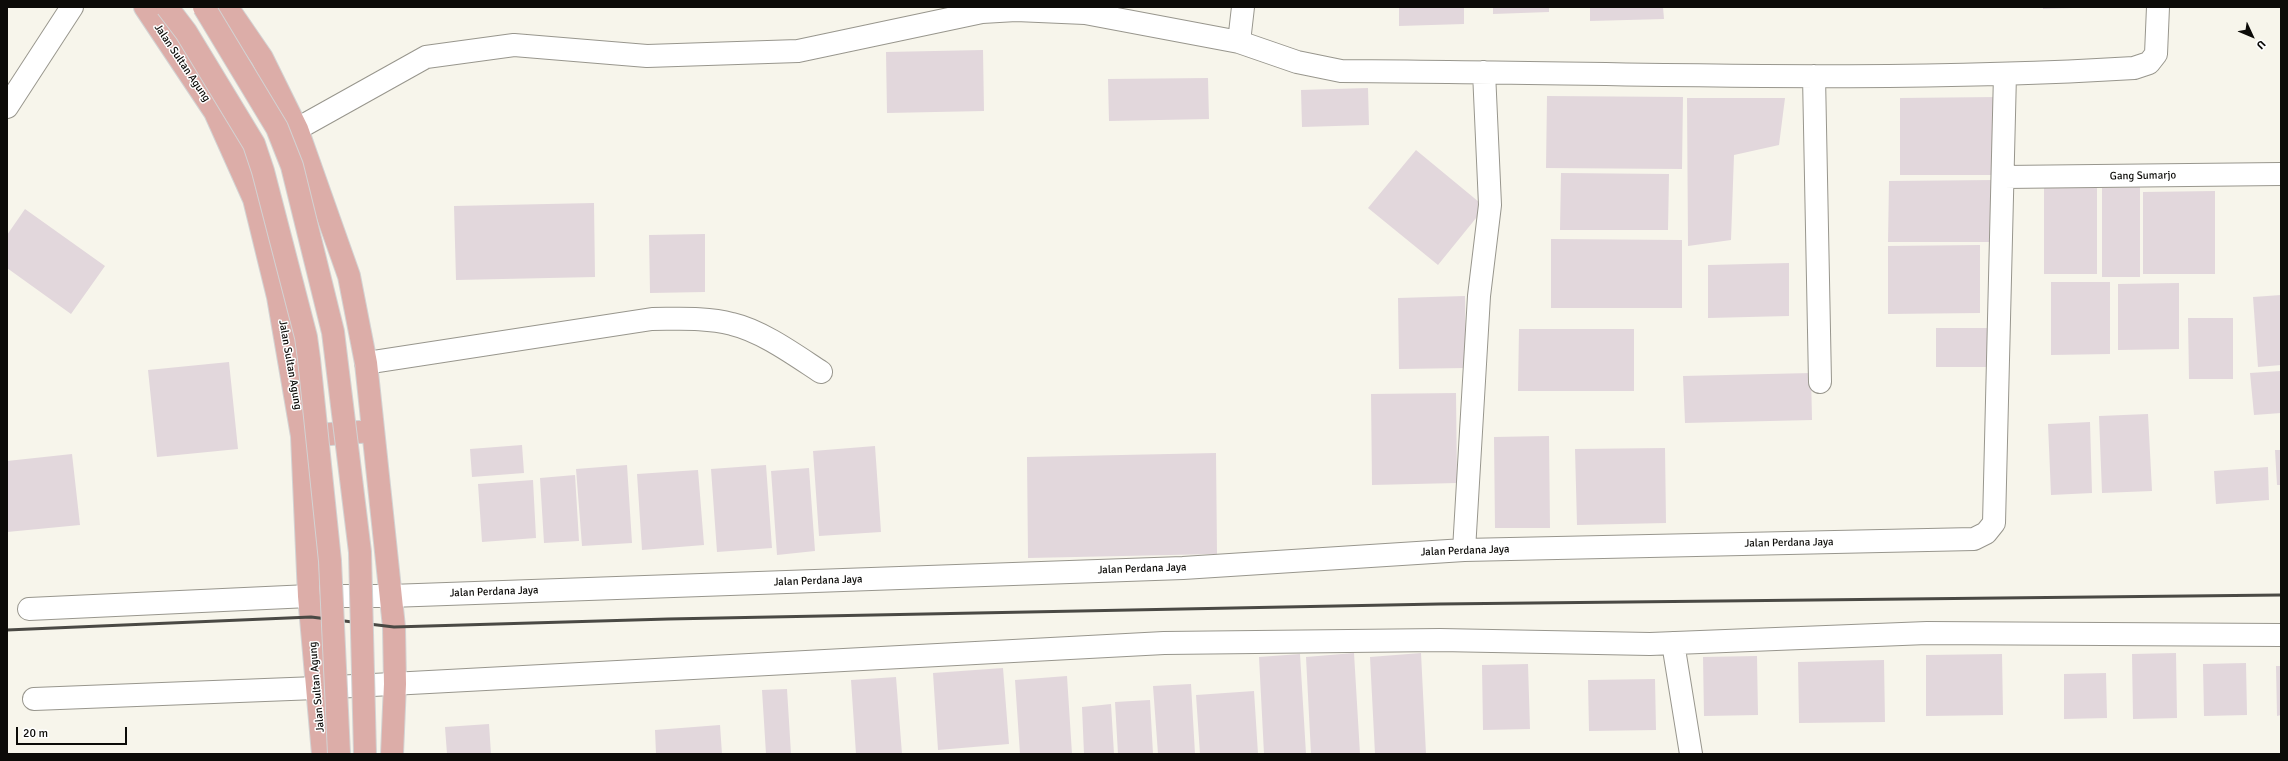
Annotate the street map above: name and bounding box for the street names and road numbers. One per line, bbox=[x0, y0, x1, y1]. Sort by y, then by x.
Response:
street label: Jalan Sultan Agung bbox=[151, 22, 213, 104]
street label: Gang Sumarjo bbox=[2110, 169, 2176, 183]
street label: Jalan Sultan Agung bbox=[276, 319, 304, 411]
street label: Jalan Perdana Jaya bbox=[1744, 536, 1834, 550]
street label: Jalan Perdana Jaya bbox=[1420, 543, 1510, 559]
street label: Jalan Perdana Jaya bbox=[1097, 561, 1187, 577]
street label: Jalan Perdana Jaya bbox=[773, 573, 863, 589]
street label: Jalan Perdana Jaya bbox=[449, 584, 539, 600]
street label: Jalan Sultan Agung bbox=[306, 641, 328, 733]

